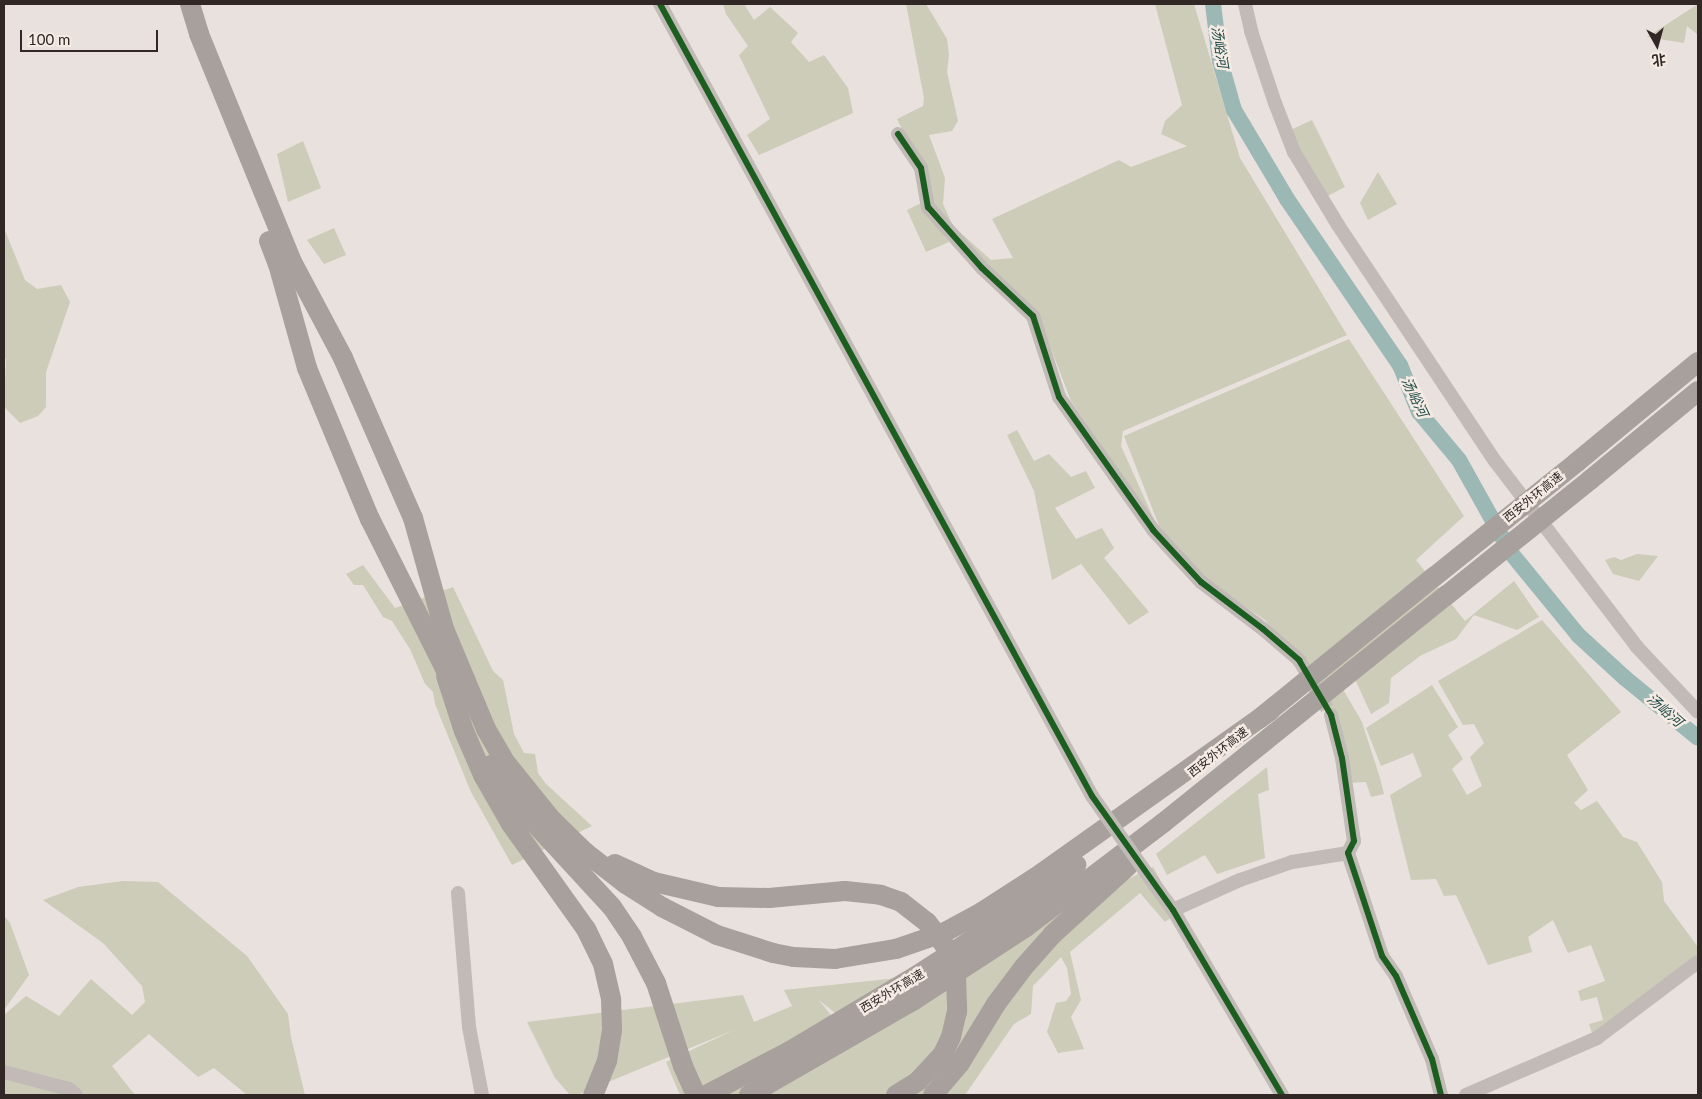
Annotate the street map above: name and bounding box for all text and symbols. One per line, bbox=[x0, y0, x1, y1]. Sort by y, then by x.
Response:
scale bar bbox=[22, 20, 160, 52]
north arrow bbox=[1632, 20, 1682, 70]
water label: 汤峪河 bbox=[1208, 25, 1232, 69]
text: 100 m bbox=[28, 30, 70, 48]
text: 北 bbox=[1651, 51, 1667, 70]
water label: 汤峪河 bbox=[1398, 374, 1432, 420]
street label: 西安外环高速 bbox=[1500, 469, 1566, 525]
water label: 汤峪河 bbox=[1644, 690, 1686, 730]
street label: 西安外环高速 bbox=[1185, 724, 1251, 780]
street label: 西安外环高速 bbox=[857, 966, 927, 1016]

